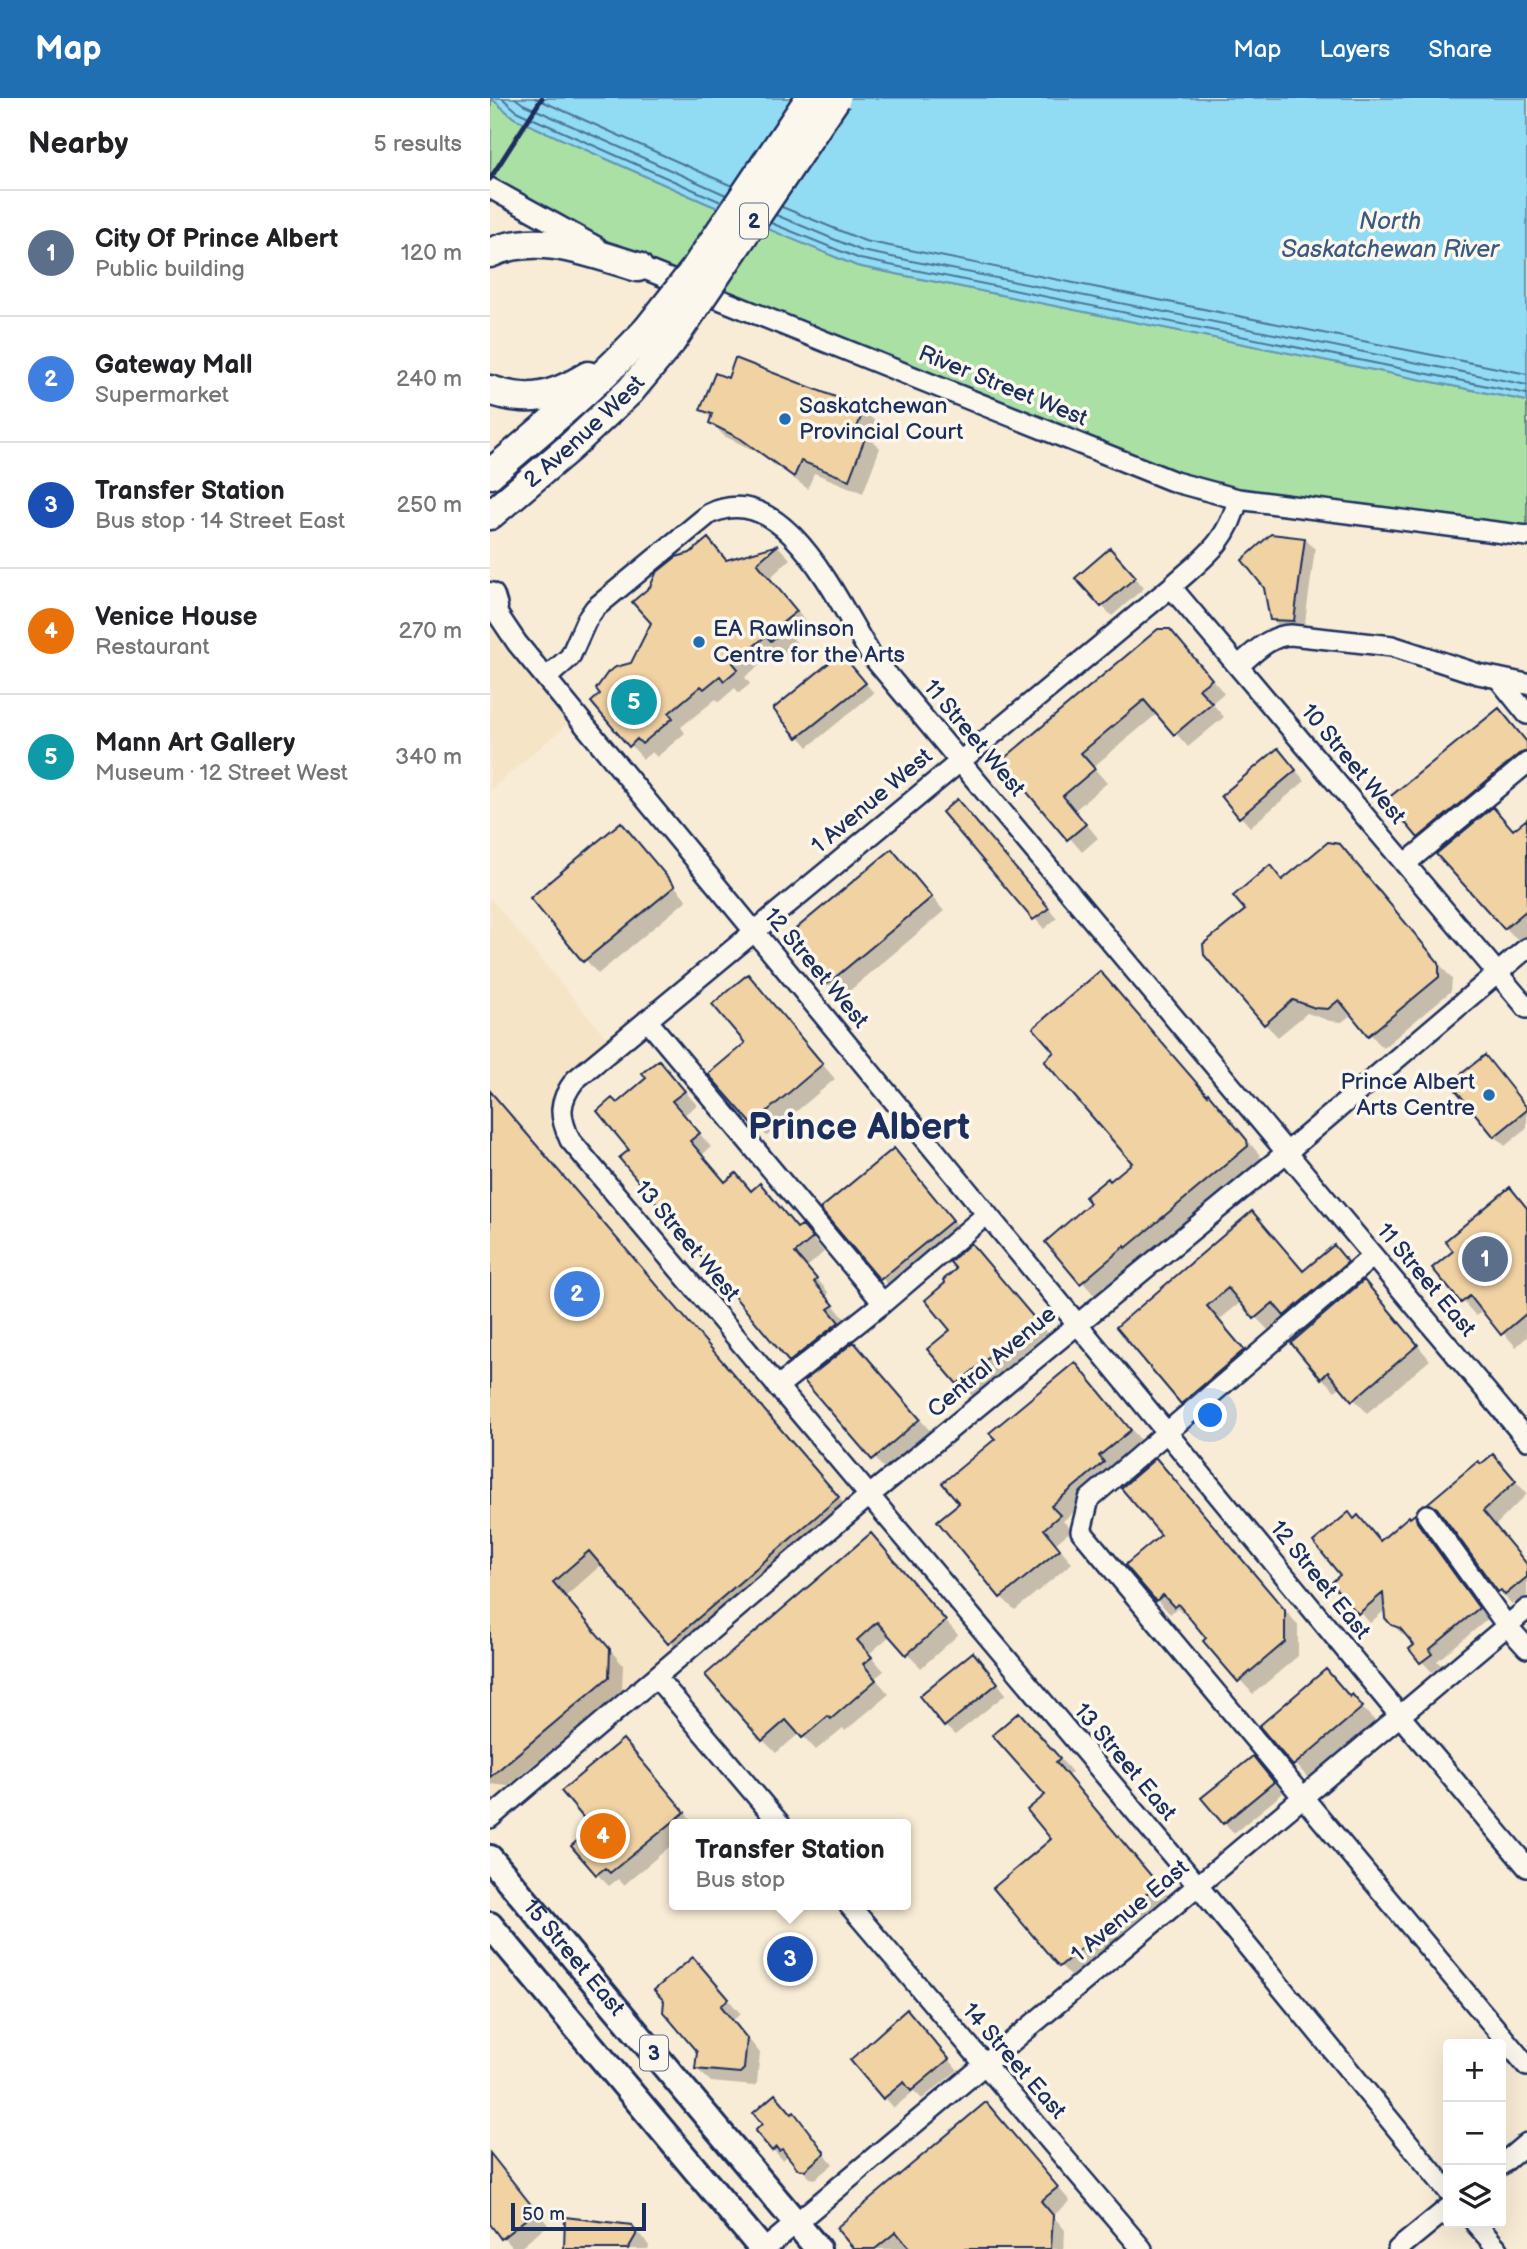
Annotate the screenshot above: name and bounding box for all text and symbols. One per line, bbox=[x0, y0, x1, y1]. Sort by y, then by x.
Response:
text: Map bbox=[35, 29, 101, 69]
text: Map bbox=[1233, 35, 1281, 64]
text: Layers bbox=[1319, 35, 1390, 64]
text: Share bbox=[1428, 35, 1492, 64]
text: Nearby bbox=[28, 126, 128, 162]
text: 5 results bbox=[374, 130, 462, 158]
road number: 2 bbox=[740, 204, 768, 238]
water label: North Saskatchewan River bbox=[1281, 207, 1501, 264]
text: City Of Prince Albert bbox=[95, 224, 338, 255]
text: 1 bbox=[46, 239, 56, 267]
text: 120 m bbox=[401, 239, 462, 267]
text: Public building bbox=[95, 255, 245, 283]
street label: River Street West bbox=[914, 339, 1092, 433]
text: Gateway Mall bbox=[95, 350, 253, 381]
text: 2 bbox=[44, 365, 58, 393]
text: 240 m bbox=[396, 365, 462, 393]
street label: 2 Avenue West bbox=[518, 370, 651, 494]
text: Supermarket bbox=[95, 381, 229, 409]
place label: Saskatchewan Provincial Court bbox=[799, 392, 963, 446]
marker: Saskatchewan Provincial Court bbox=[777, 411, 793, 427]
text: Transfer Station bbox=[95, 476, 285, 507]
text: 3 bbox=[44, 491, 58, 519]
text: 250 m bbox=[396, 491, 462, 519]
text: Bus stop · 14 Street East bbox=[95, 507, 345, 535]
text: Venice House bbox=[95, 602, 257, 633]
place label: EA Rawlinson Centre for the Arts bbox=[713, 615, 905, 669]
text: 4 bbox=[44, 617, 58, 645]
text: 270 m bbox=[398, 617, 462, 645]
text: Restaurant bbox=[95, 633, 209, 661]
marker: EA Rawlinson Centre for the Arts bbox=[691, 634, 707, 650]
street label: 11 Street West bbox=[917, 674, 1031, 802]
pin: 5 bbox=[611, 676, 657, 728]
street label: 10 Street West bbox=[1295, 698, 1411, 830]
text: Mann Art Gallery bbox=[95, 728, 295, 759]
street label: 1 Avenue West bbox=[806, 742, 938, 860]
text: 5 bbox=[44, 743, 58, 771]
text: 340 m bbox=[395, 743, 462, 771]
text: Museum · 12 Street West bbox=[95, 759, 348, 787]
street label: 12 Street West bbox=[758, 902, 874, 1034]
place label: Prince Albert Arts Centre bbox=[1340, 1068, 1475, 1122]
marker: Prince Albert Arts Centre bbox=[1481, 1087, 1497, 1103]
district label: Prince Albert bbox=[748, 1106, 970, 1150]
street label: 13 Street West bbox=[628, 1175, 746, 1307]
street label: 11 Street East bbox=[1370, 1218, 1482, 1342]
pin: 1 bbox=[1462, 1233, 1508, 1285]
pin: 2 bbox=[554, 1268, 600, 1320]
street label: Central Avenue bbox=[922, 1300, 1062, 1424]
your location bbox=[1193, 1398, 1227, 1432]
street label: 12 Street East bbox=[1264, 1515, 1376, 1645]
street label: 13 Street East bbox=[1068, 1698, 1182, 1826]
pin: 4 bbox=[580, 1810, 626, 1862]
popup bbox=[669, 1819, 911, 1910]
text: Transfer Station bbox=[695, 1835, 885, 1866]
street label: 1 Avenue East bbox=[1065, 1854, 1195, 1968]
text: Bus stop bbox=[695, 1866, 785, 1894]
street label: 15 Street East bbox=[517, 1893, 631, 2022]
pin: 3 bbox=[767, 1933, 813, 1985]
street label: 14 Street East bbox=[956, 1997, 1072, 2125]
road number: 3 bbox=[640, 2036, 668, 2070]
map controls bbox=[1443, 2039, 1506, 2228]
button: + bbox=[1443, 2039, 1506, 2102]
button: − bbox=[1443, 2102, 1506, 2165]
button: layers bbox=[1443, 2165, 1506, 2228]
scale bar bbox=[511, 2200, 646, 2232]
text: 50 m bbox=[522, 2203, 565, 2226]

